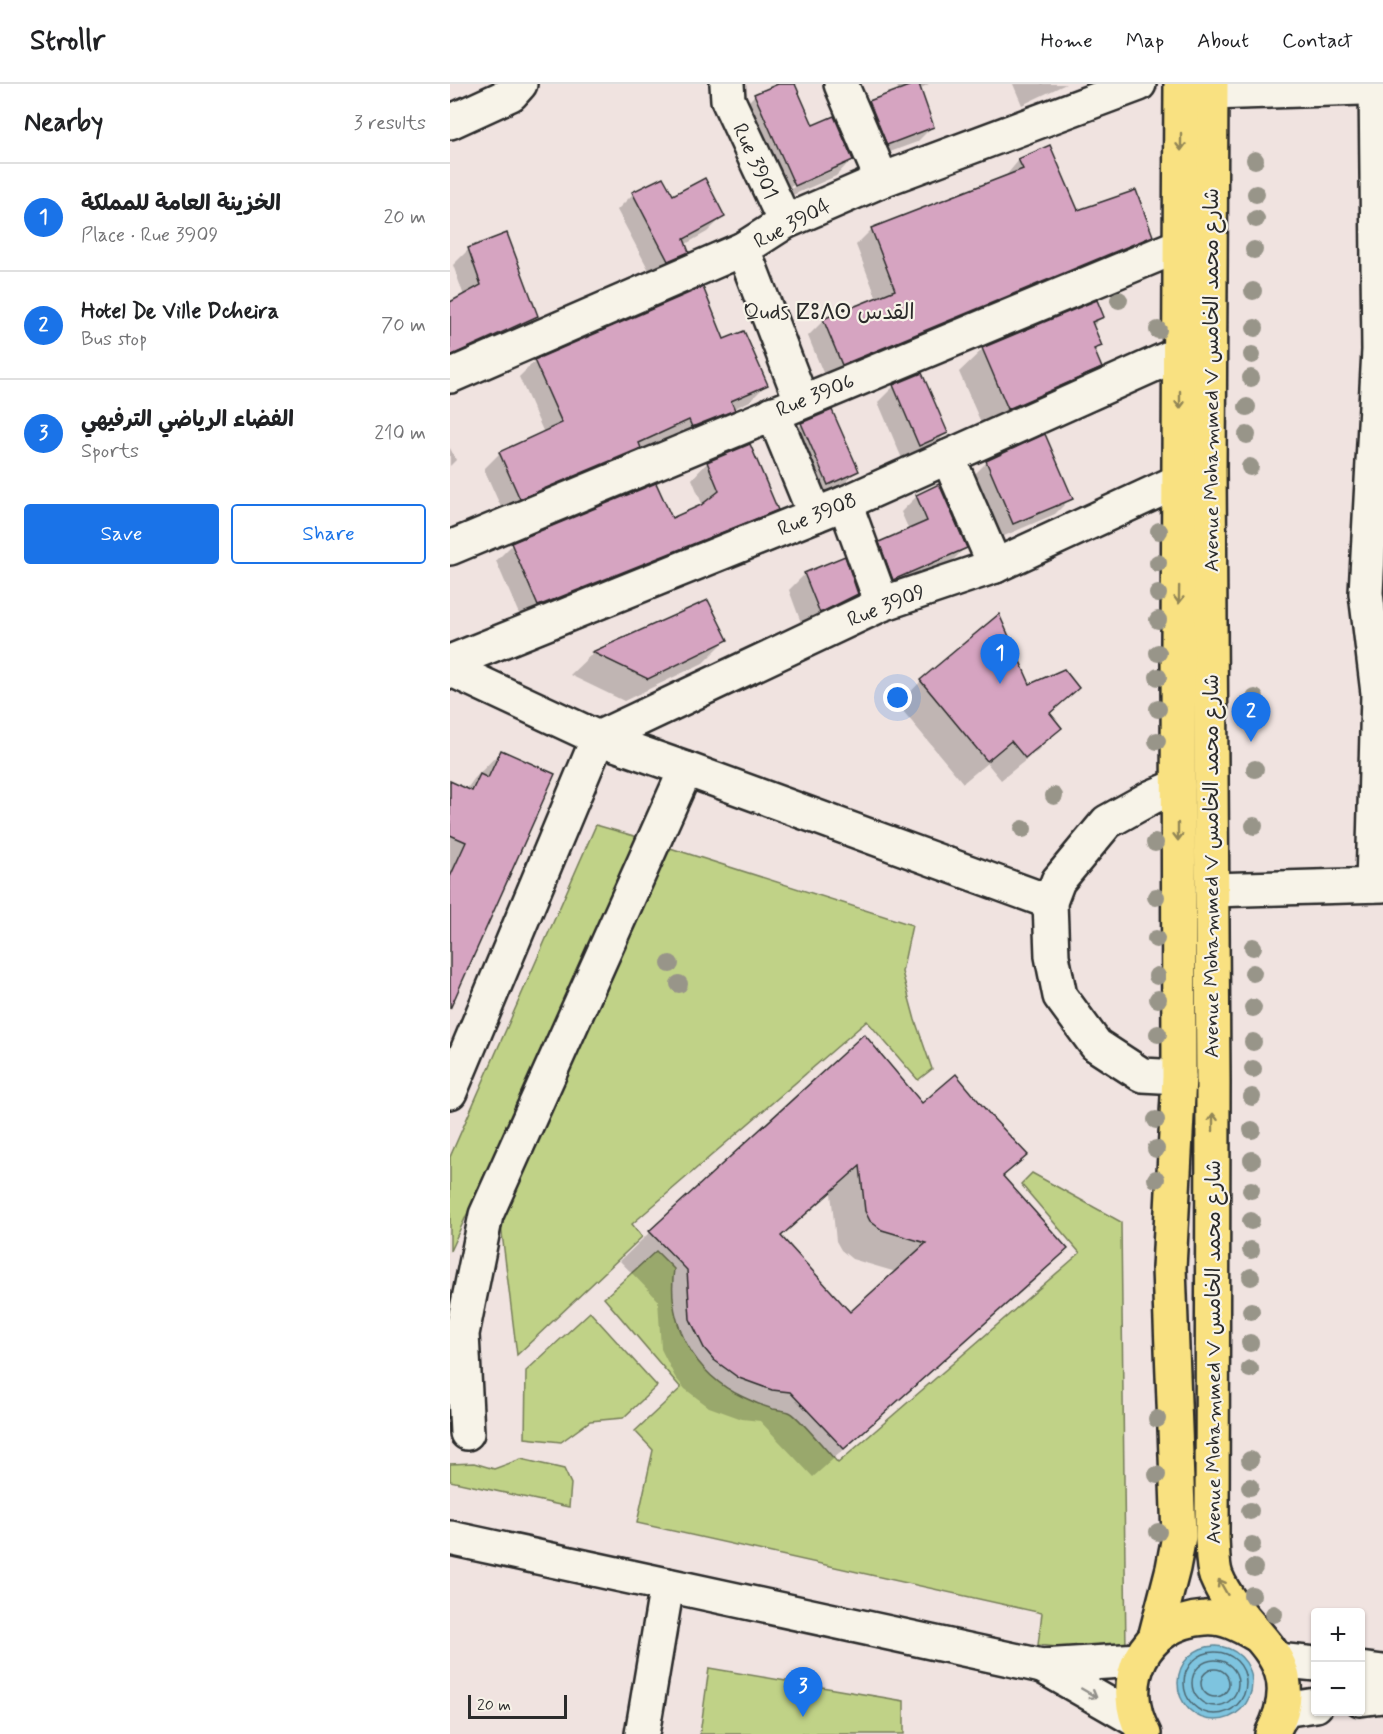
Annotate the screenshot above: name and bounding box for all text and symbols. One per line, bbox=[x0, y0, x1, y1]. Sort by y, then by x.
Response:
text: Strollr bbox=[30, 23, 105, 60]
text: Home bbox=[1041, 27, 1093, 55]
text: Map bbox=[1126, 27, 1164, 55]
text: About bbox=[1197, 27, 1249, 55]
text: Contact bbox=[1282, 27, 1353, 55]
text: Nearby bbox=[24, 106, 103, 140]
text: 3 results bbox=[354, 110, 426, 137]
street label: Rue 3901 bbox=[725, 119, 785, 204]
one-way arrow bbox=[1175, 132, 1187, 152]
street label: Avenue Mohammed V شارع محمد الخامس bbox=[1198, 188, 1226, 572]
text: الخزينة العامة للمملكة bbox=[81, 190, 281, 218]
street label: Rue 3904 bbox=[749, 192, 836, 256]
text: 1 bbox=[39, 204, 48, 231]
text: 20 m bbox=[383, 204, 426, 231]
text: Place · Rue 3909 bbox=[81, 222, 218, 249]
text: Hotel De Ville Dcheira bbox=[81, 298, 279, 326]
district label: Quds ⵇⵓⴷⵙ القدس bbox=[743, 299, 915, 327]
text: 2 bbox=[39, 312, 48, 339]
text: 70 m bbox=[381, 312, 426, 339]
text: Bus stop bbox=[81, 326, 147, 353]
street label: Rue 3906 bbox=[772, 368, 859, 424]
one-way arrow bbox=[1174, 390, 1186, 410]
text: الفضاء الرياضي الترفيهي bbox=[81, 406, 294, 434]
text: 3 bbox=[39, 420, 48, 447]
text: 210 m bbox=[374, 420, 426, 447]
text: Sports bbox=[81, 438, 139, 465]
street label: Rue 3908 bbox=[773, 486, 861, 544]
button: Save bbox=[24, 504, 219, 564]
button: Share bbox=[231, 504, 426, 564]
street label: Rue 3909 bbox=[843, 578, 930, 634]
one-way arrow bbox=[1173, 585, 1185, 605]
pin: 1 bbox=[980, 634, 1020, 684]
street label: Avenue Mohammed V شارع محمد الخامس bbox=[1198, 674, 1226, 1058]
your location bbox=[883, 683, 912, 712]
pin: 2 bbox=[1232, 692, 1270, 742]
one-way arrow bbox=[1172, 822, 1184, 842]
one-way arrow bbox=[1207, 1113, 1219, 1133]
street label: Avenue Mohammed V شارع محمد الخامس bbox=[1200, 1160, 1228, 1544]
one-way arrow bbox=[1217, 1579, 1229, 1596]
map controls bbox=[1311, 1608, 1365, 1716]
button: + bbox=[1311, 1608, 1365, 1662]
button: − bbox=[1311, 1662, 1365, 1716]
pin: 3 bbox=[784, 1668, 822, 1717]
one-way arrow bbox=[1080, 1687, 1097, 1699]
scale bar bbox=[468, 1692, 567, 1720]
text: 20 m bbox=[477, 1695, 511, 1716]

